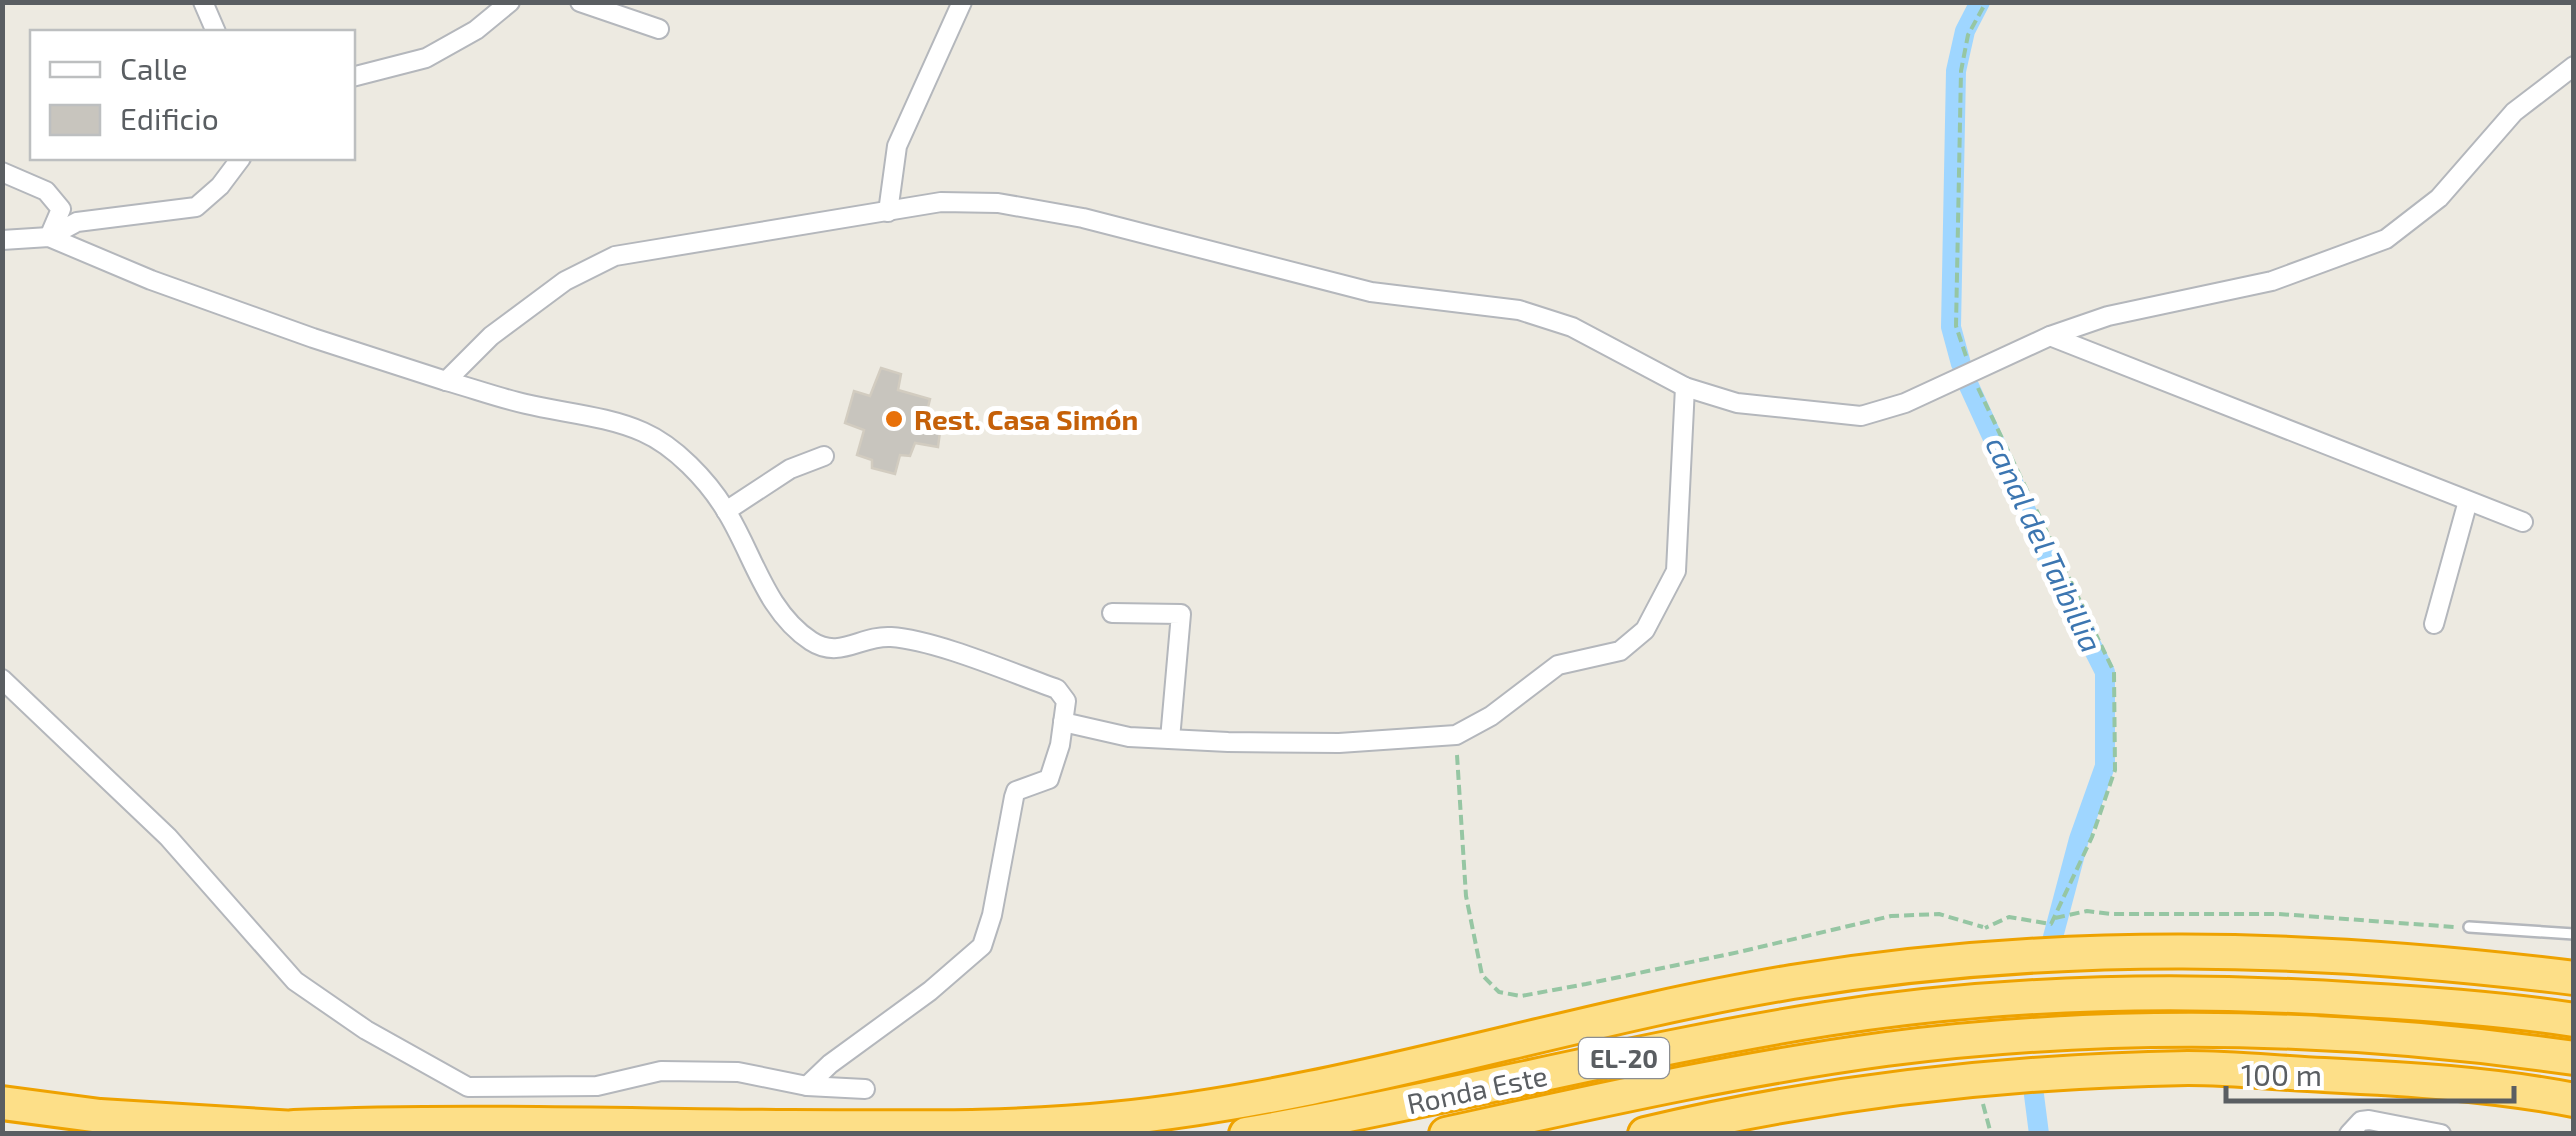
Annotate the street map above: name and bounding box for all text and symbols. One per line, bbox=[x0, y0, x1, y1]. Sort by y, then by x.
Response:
legend bbox=[30, 30, 355, 160]
text: Calle bbox=[120, 50, 188, 86]
text: Edificio bbox=[120, 100, 219, 136]
place label: Rest. Casa Simón bbox=[914, 402, 1138, 436]
marker: Rest. Casa Simón bbox=[883, 408, 905, 430]
water label: canal del Taibillia bbox=[1979, 431, 2111, 657]
road number: EL-20 bbox=[1579, 1038, 1669, 1078]
scale bar bbox=[2226, 1041, 2514, 1103]
text: 100 m bbox=[2241, 1056, 2322, 1092]
street label: Ronda Este bbox=[1404, 1058, 1550, 1120]

